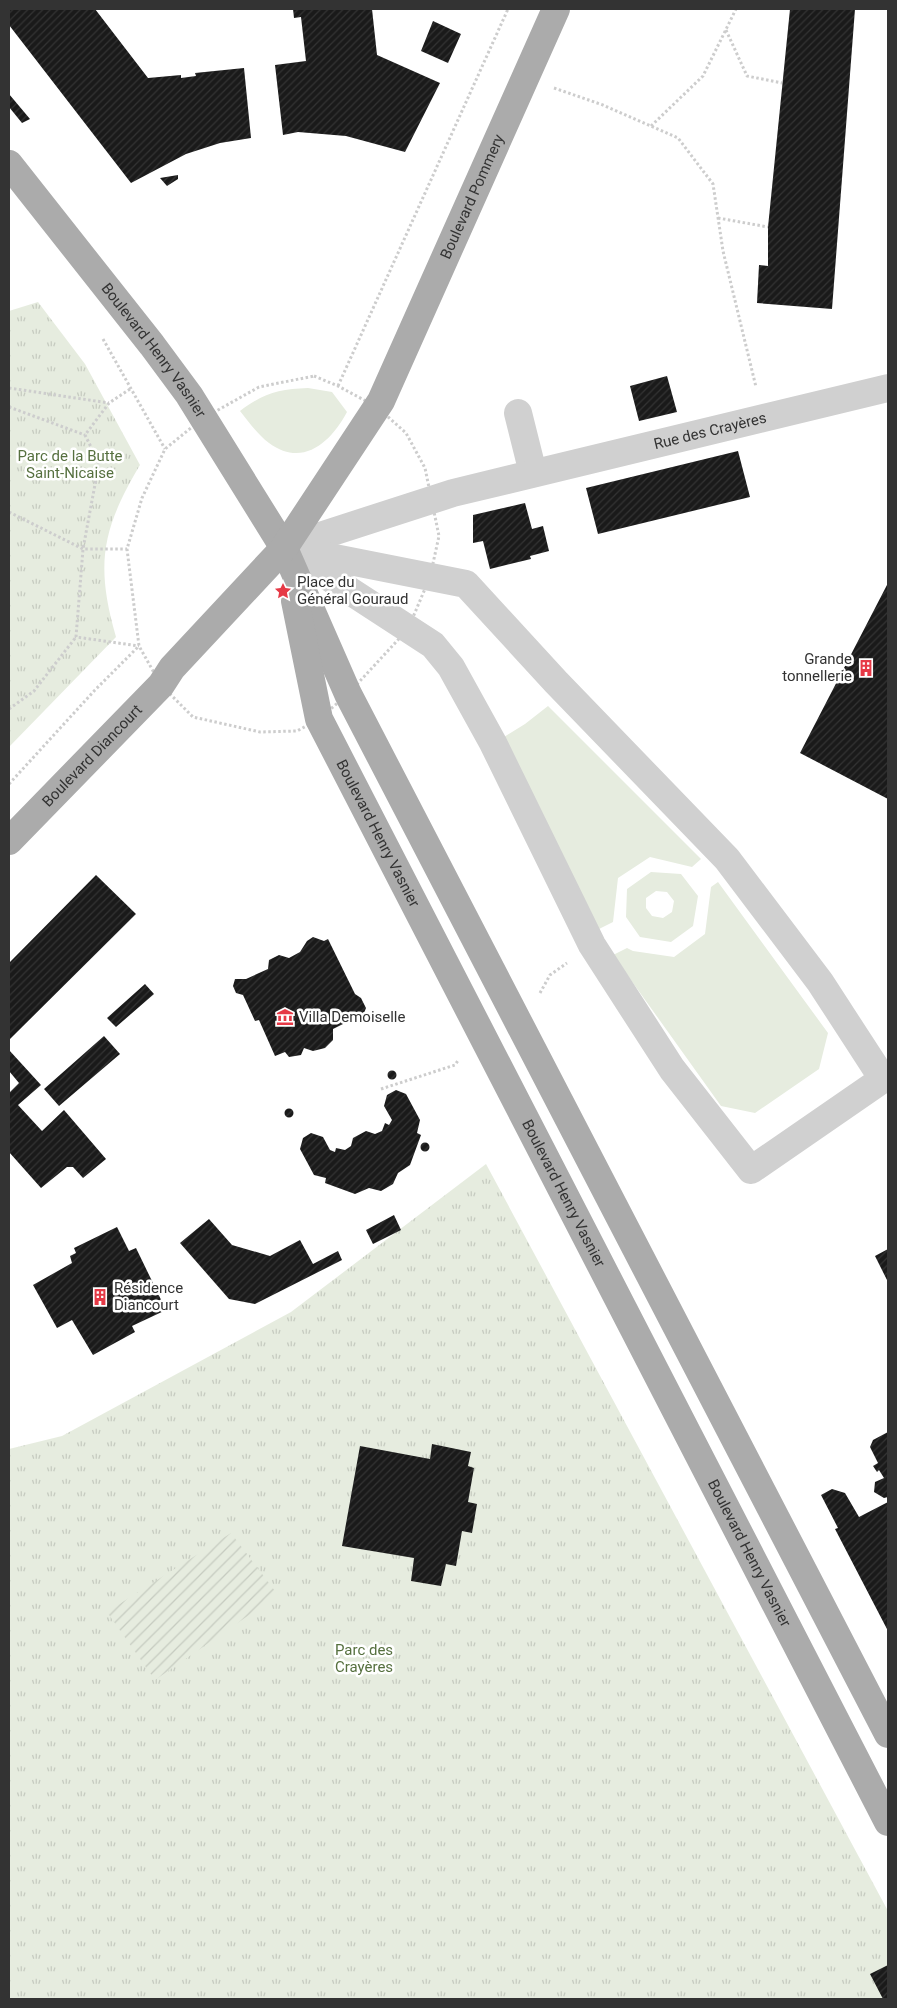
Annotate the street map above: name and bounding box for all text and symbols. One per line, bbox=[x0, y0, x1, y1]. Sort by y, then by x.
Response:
street label: Boulevard Pommery bbox=[436, 132, 508, 262]
street label: Boulevard Henry Vasnier bbox=[98, 279, 210, 421]
street label: Rue des Crayères bbox=[652, 409, 768, 453]
park label: Parc de la Butte Saint-Nicaise bbox=[17, 447, 123, 482]
place label: Place du Général Gouraud bbox=[297, 573, 408, 608]
place icon: Place du Général Gouraud bbox=[273, 581, 293, 601]
place label: Grande tonnellerie bbox=[782, 650, 852, 685]
building icon: Grande tonnellerie bbox=[856, 658, 876, 678]
street label: Boulevard Diancourt bbox=[38, 701, 146, 810]
street label: Boulevard Henry Vasnier bbox=[332, 757, 423, 910]
museum icon: Villa Demoiselle bbox=[275, 1007, 295, 1027]
place label: Villa Demoiselle bbox=[299, 1008, 406, 1026]
street label: Boulevard Henry Vasnier bbox=[518, 1116, 609, 1270]
place label: Résidence Diancourt bbox=[114, 1279, 183, 1314]
building icon: Résidence Diancourt bbox=[90, 1287, 110, 1307]
street label: Boulevard Henry Vasnier bbox=[704, 1476, 795, 1630]
park label: Parc des Crayères bbox=[335, 1641, 393, 1676]

